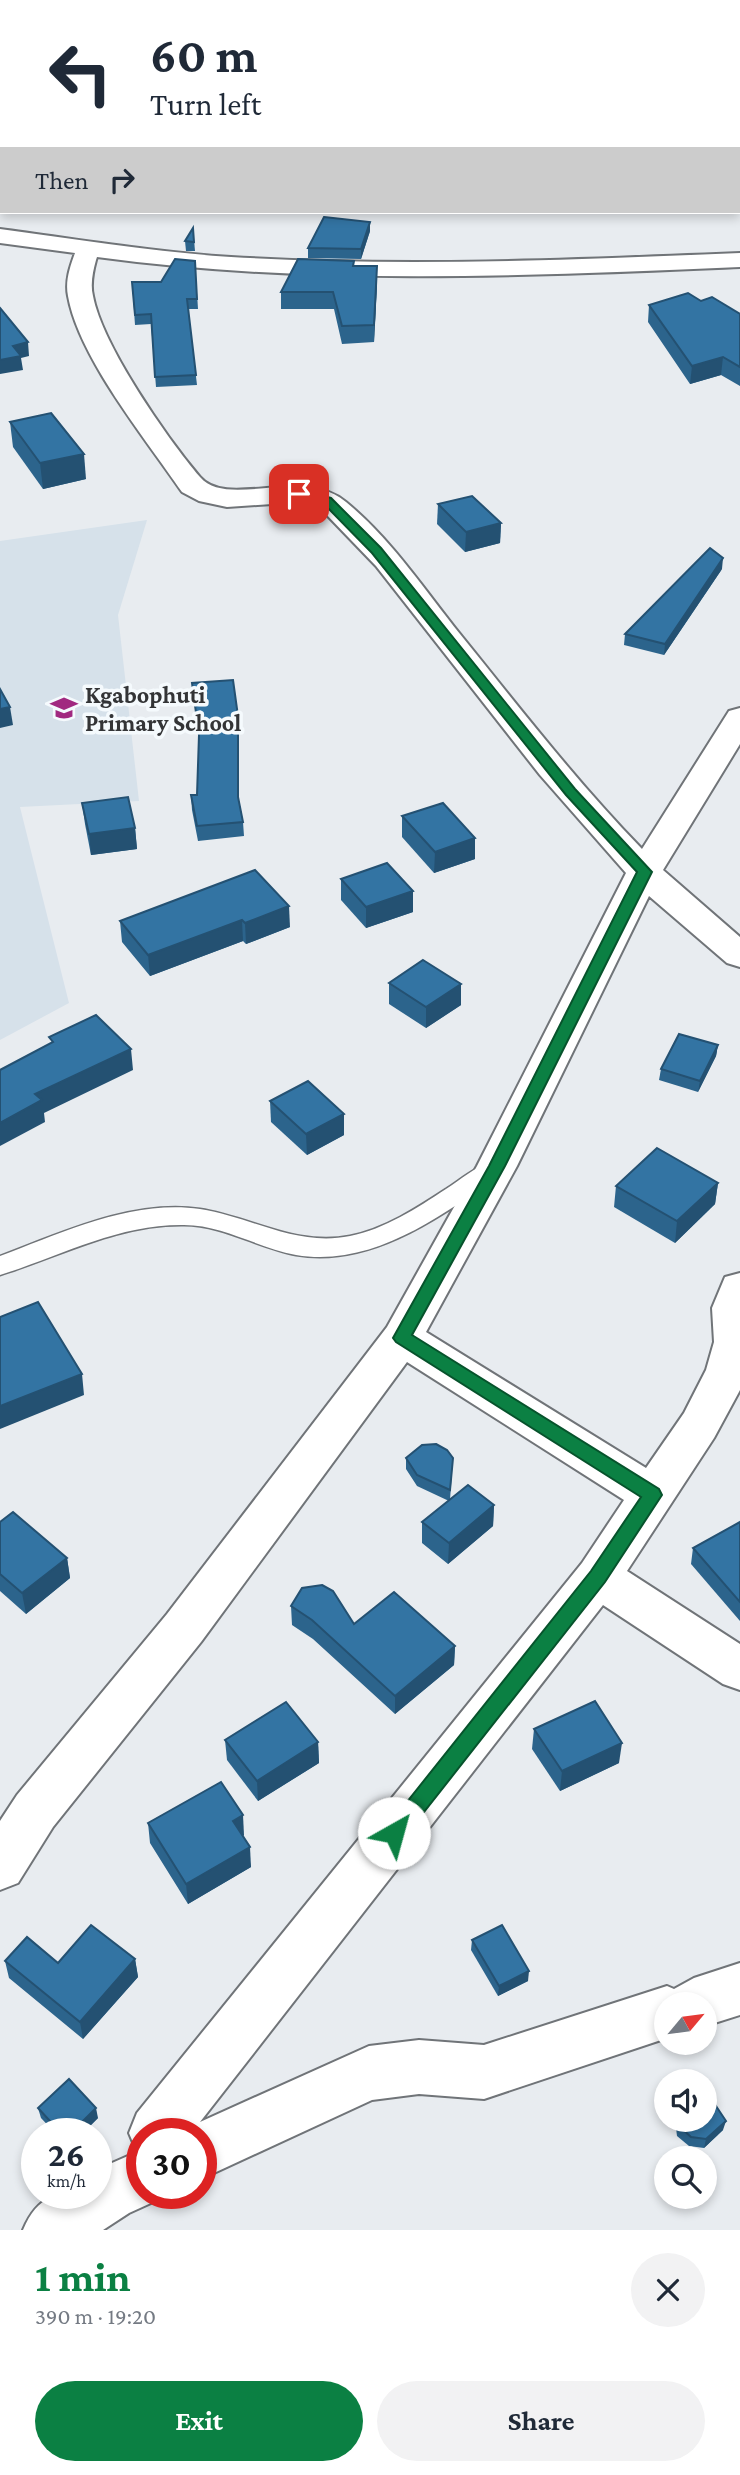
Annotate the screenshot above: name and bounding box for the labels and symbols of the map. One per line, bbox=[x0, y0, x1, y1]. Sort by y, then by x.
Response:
pin bbox=[269, 464, 329, 524]
place label: Kgabophuti Primary School bbox=[85, 681, 241, 736]
school or university icon: Kgabophuti Primary School bbox=[49, 693, 79, 723]
position arrow bbox=[357, 1796, 431, 1870]
north arrow bbox=[654, 1992, 718, 2054]
speed limit sign: 30 bbox=[126, 2118, 217, 2209]

